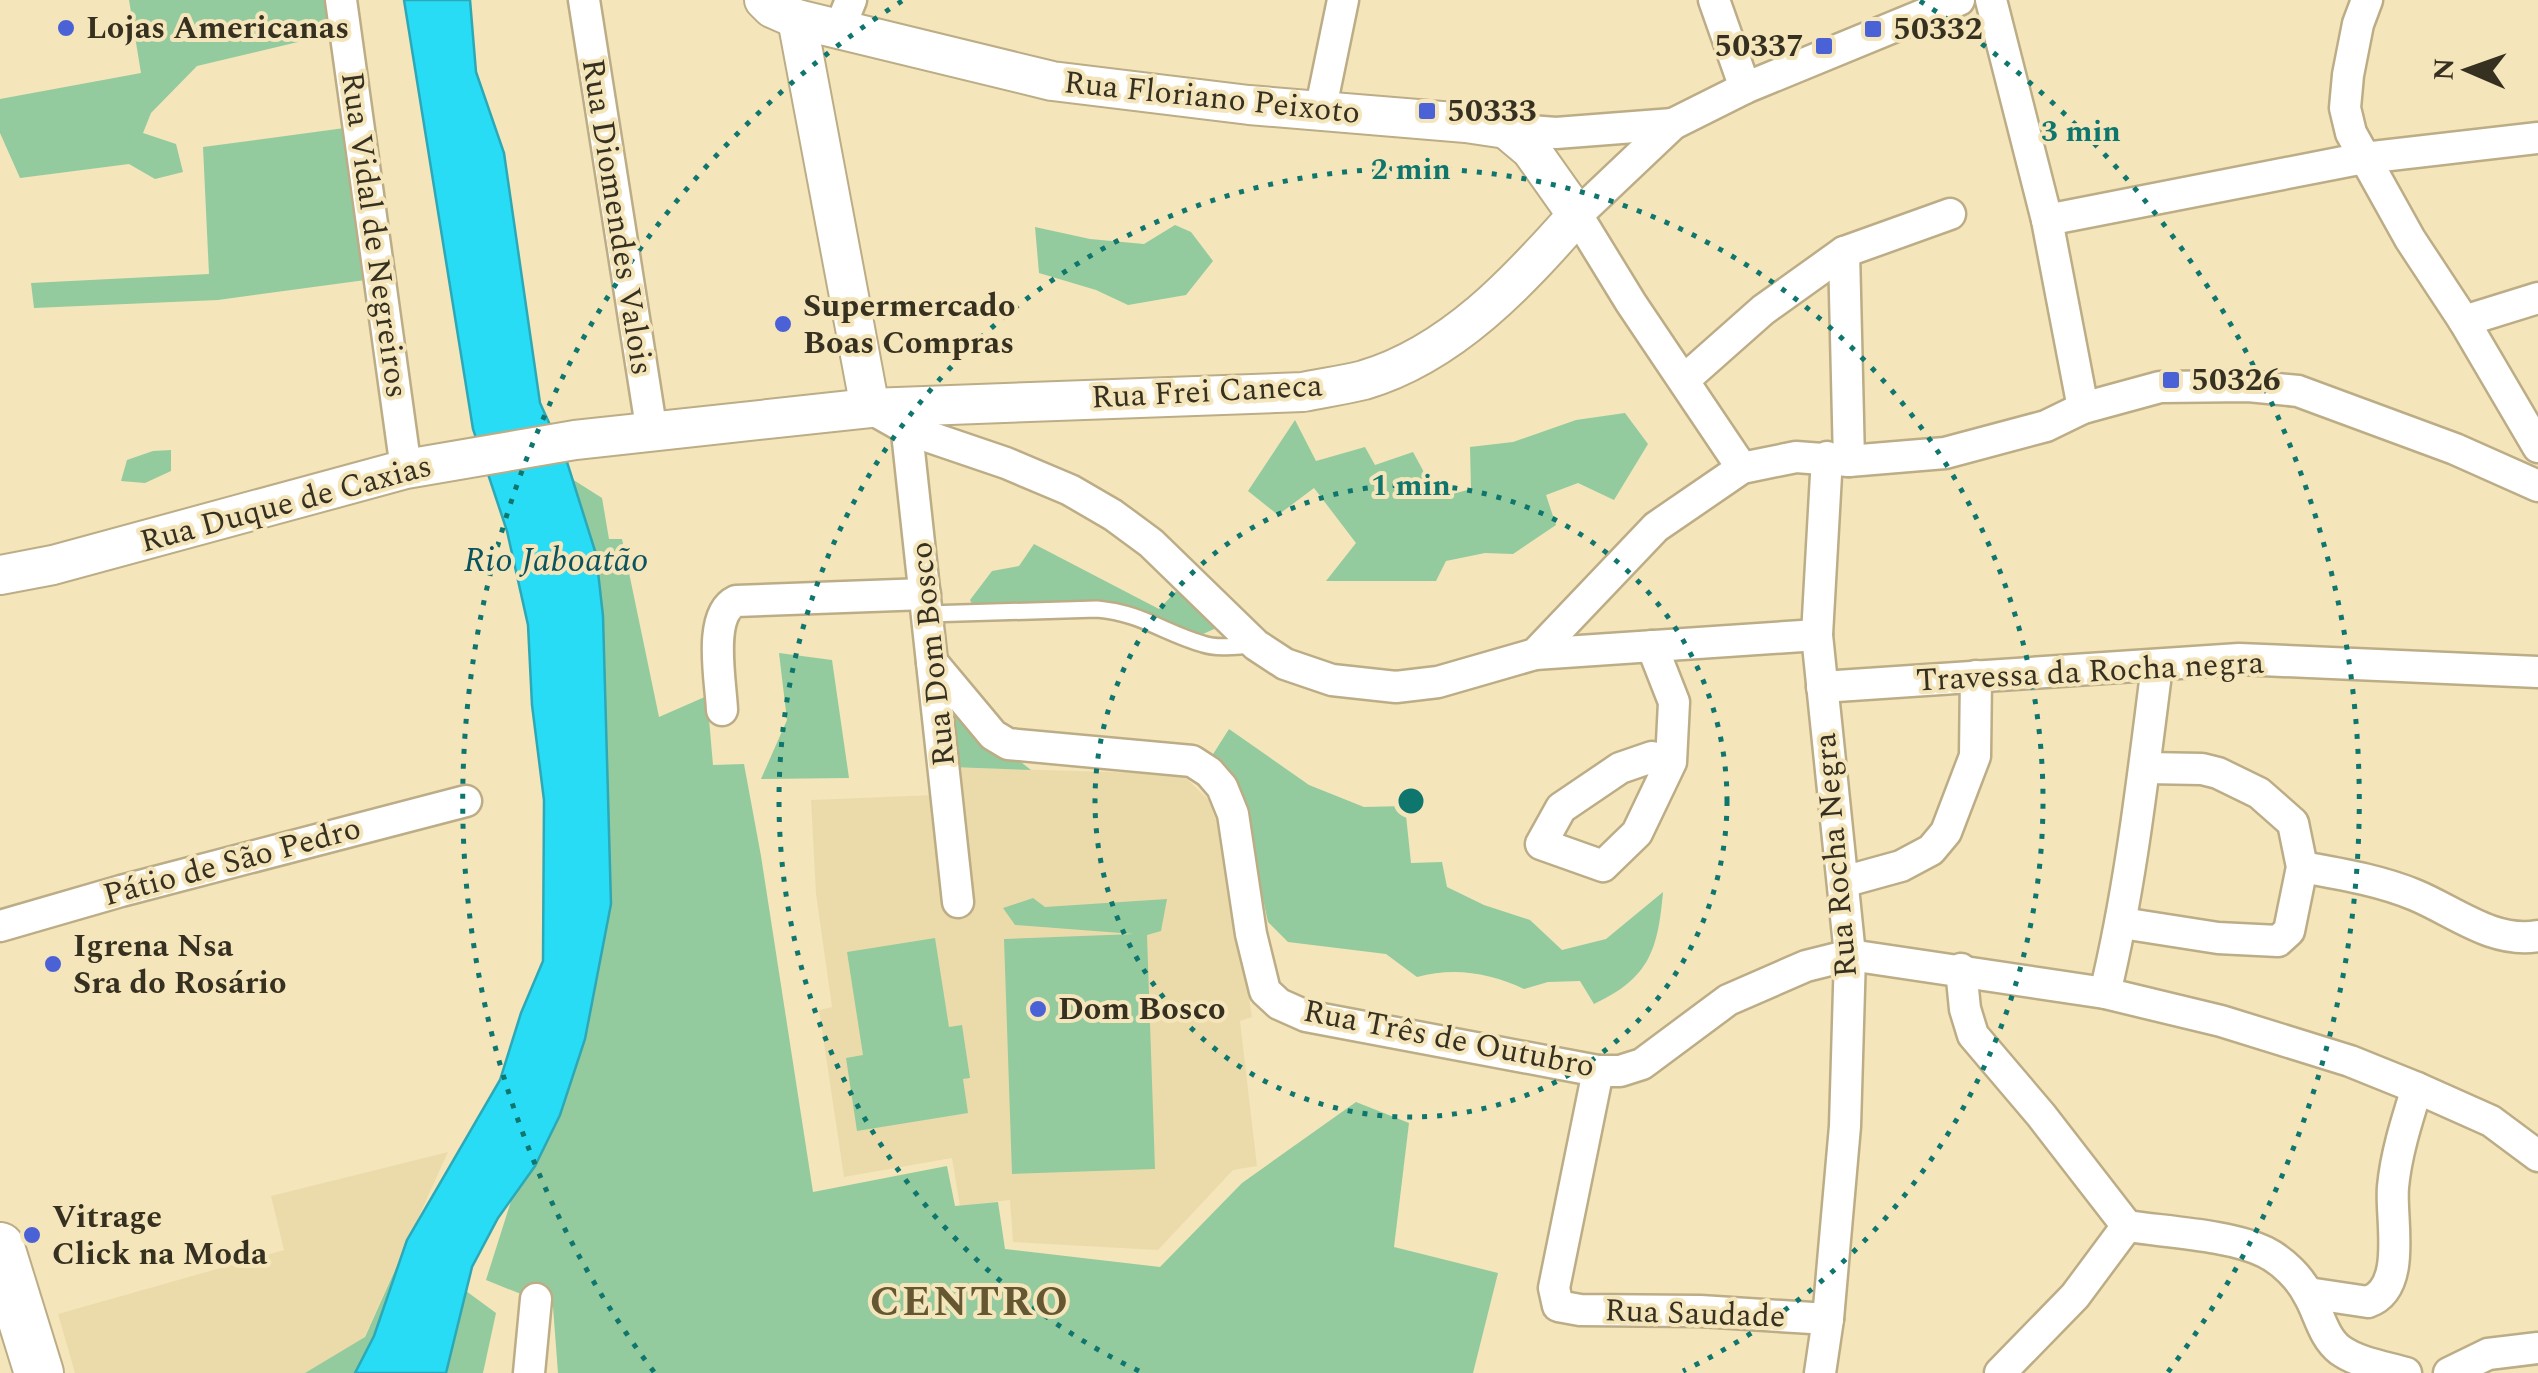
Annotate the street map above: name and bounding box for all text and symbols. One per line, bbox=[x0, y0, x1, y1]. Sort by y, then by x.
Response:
place label: Lojas Americanas bbox=[86, 4, 349, 53]
place label: 50332 bbox=[1893, 5, 1983, 54]
marker: Lojas Americanas bbox=[55, 17, 77, 39]
marker: 50332 bbox=[1862, 18, 1884, 40]
north arrow bbox=[2418, 20, 2518, 120]
place label: 50337 bbox=[1714, 22, 1804, 71]
marker: 50337 bbox=[1813, 35, 1835, 57]
street label: Rua Diomendes Valois bbox=[568, 55, 666, 379]
text: N bbox=[2423, 57, 2466, 81]
street label: Rua Floriano Peixoto bbox=[1062, 58, 1362, 138]
street label: Rua Vidal de Negreiros bbox=[327, 69, 421, 401]
place label: 50333 bbox=[1447, 87, 1537, 136]
marker: 50333 bbox=[1416, 100, 1438, 122]
text: 3 min bbox=[2041, 109, 2121, 155]
text: 2 min bbox=[1371, 147, 1451, 193]
place label: Supermercado Boas Compras bbox=[803, 282, 1015, 368]
marker: Supermercado Boas Compras bbox=[772, 313, 794, 335]
place label: 50326 bbox=[2191, 356, 2281, 405]
street label: Rua Frei Caneca bbox=[1090, 361, 1324, 423]
marker: 50326 bbox=[2160, 369, 2182, 391]
street label: Rua Duque de Caxias bbox=[135, 441, 437, 567]
text: 1 min bbox=[1371, 463, 1451, 509]
water label: Rio Jaboatão bbox=[463, 534, 649, 587]
street label: Rua Dom Bosco bbox=[897, 539, 969, 769]
street label: Travessa da Rocha negra bbox=[1915, 638, 2266, 706]
street label: Rua Rocha Negra bbox=[1801, 730, 1871, 980]
centre of rings bbox=[1393, 783, 1429, 819]
street label: Pátio de São Pedro bbox=[98, 804, 366, 920]
place label: Igrena Nsa Sra do Rosário bbox=[73, 922, 286, 1008]
marker: Igrena Nsa Sra do Rosário bbox=[42, 953, 64, 975]
place label: Dom Bosco bbox=[1058, 985, 1226, 1034]
street label: Rua Três de Outubro bbox=[1299, 987, 1599, 1091]
marker: Dom Bosco bbox=[1027, 998, 1049, 1020]
place label: Vitrage Click na Moda bbox=[52, 1193, 268, 1279]
marker: Vitrage Click na Moda bbox=[21, 1224, 43, 1246]
district label: CENTRO bbox=[870, 1271, 1070, 1334]
street label: Rua Saudade bbox=[1604, 1286, 1786, 1342]

